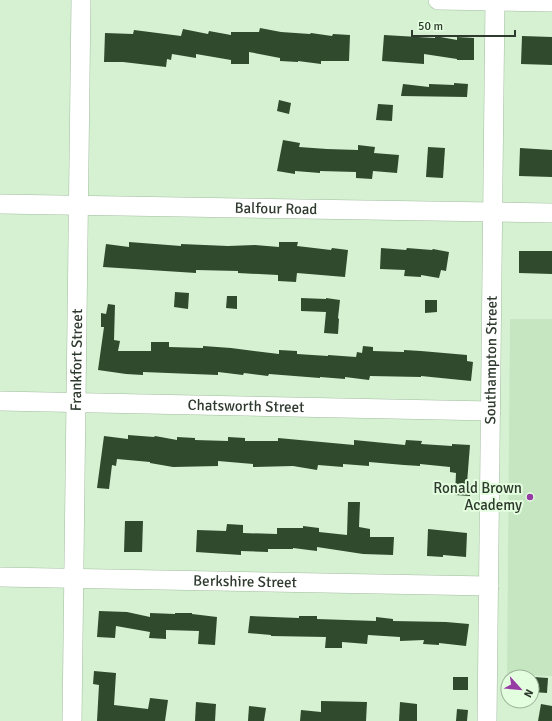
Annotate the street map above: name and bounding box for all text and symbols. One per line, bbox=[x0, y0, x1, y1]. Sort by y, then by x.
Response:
scale bar bbox=[412, 12, 515, 38]
text: 50 m bbox=[418, 19, 443, 34]
street label: Balfour Road bbox=[234, 199, 318, 218]
street label: Southampton Street bbox=[481, 295, 501, 425]
street label: Frankfort Street bbox=[67, 309, 86, 411]
street label: Chatsworth Street bbox=[187, 396, 304, 416]
place label: Ronald Brown Academy bbox=[433, 479, 522, 514]
marker: Ronald Brown Academy bbox=[525, 492, 535, 502]
street label: Berkshire Street bbox=[193, 572, 297, 591]
north arrow bbox=[500, 669, 540, 709]
text: N bbox=[521, 687, 536, 700]

